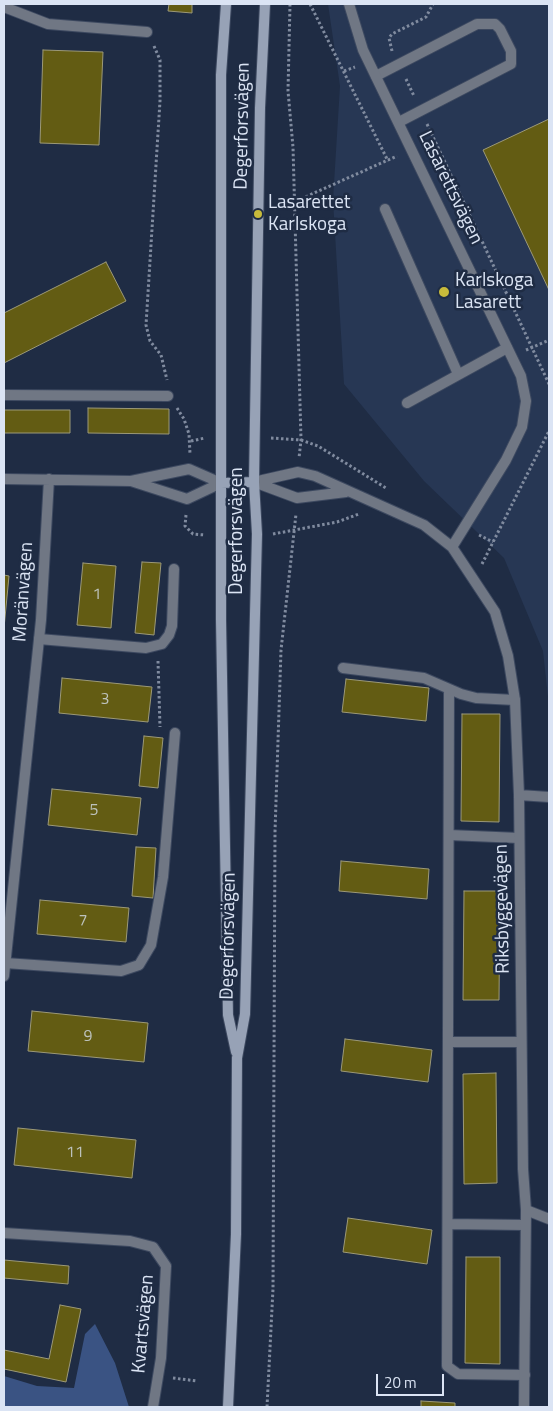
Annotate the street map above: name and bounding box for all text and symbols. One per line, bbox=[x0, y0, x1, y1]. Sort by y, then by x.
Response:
street label: Degerforsvägen bbox=[230, 62, 256, 190]
street label: Lasarettsvägen bbox=[413, 128, 487, 248]
place label: Lasarettet Karlskoga bbox=[268, 192, 350, 236]
marker: Lasarettet Karlskoga bbox=[252, 208, 264, 220]
place label: Karlskoga Lasarett bbox=[455, 270, 533, 314]
marker: Karlskoga Lasarett bbox=[437, 285, 451, 299]
street label: Degerforsvägen bbox=[226, 467, 248, 595]
street label: Moränvägen bbox=[9, 541, 39, 643]
house number: 1 bbox=[93, 585, 101, 605]
house number: 3 bbox=[101, 690, 109, 710]
house number: 5 bbox=[90, 801, 98, 821]
street label: Riksbyggevägen bbox=[490, 844, 516, 974]
street label: Degerforsvägen bbox=[216, 872, 242, 1000]
house number: 7 bbox=[79, 911, 87, 931]
house number: 9 bbox=[84, 1027, 92, 1047]
house number: 11 bbox=[66, 1143, 84, 1163]
street label: Kvartsvägen bbox=[128, 1274, 160, 1374]
scale bar bbox=[378, 1364, 446, 1396]
text: 20 m bbox=[384, 1371, 417, 1394]

